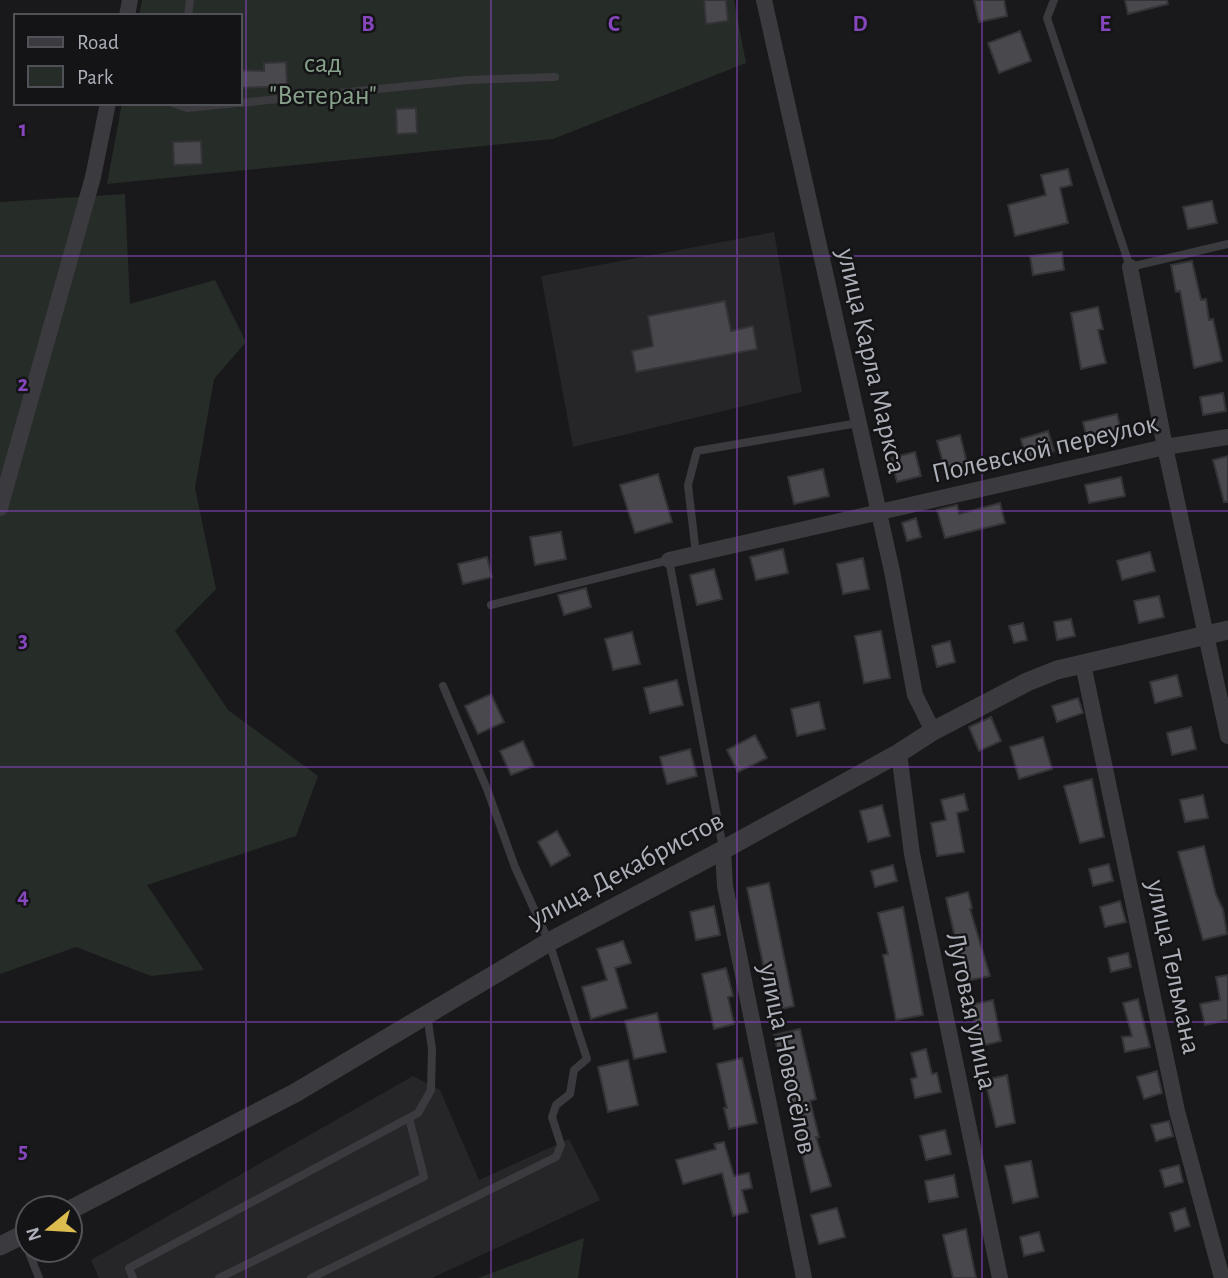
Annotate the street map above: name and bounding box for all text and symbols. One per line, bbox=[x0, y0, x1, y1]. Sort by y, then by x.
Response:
text: B bbox=[361, 13, 375, 36]
text: C bbox=[608, 13, 620, 36]
text: D bbox=[852, 13, 868, 36]
text: E bbox=[1099, 13, 1111, 36]
legend bbox=[14, 14, 242, 105]
text: Road bbox=[77, 32, 119, 53]
park label: сад "Ветеран" bbox=[269, 50, 377, 110]
text: Park bbox=[77, 67, 114, 88]
text: 1 bbox=[19, 118, 27, 141]
street label: улица Карла Маркса bbox=[831, 245, 911, 476]
text: 2 bbox=[18, 373, 29, 396]
street label: Полевской переулок bbox=[929, 409, 1161, 489]
text: 3 bbox=[18, 629, 28, 652]
street label: улица Декабристов bbox=[523, 807, 728, 934]
street label: улица Тельмана bbox=[1141, 876, 1205, 1057]
text: 4 bbox=[17, 885, 29, 908]
street label: Луговая улица bbox=[941, 930, 1001, 1092]
street label: улица Новосёлов bbox=[753, 960, 821, 1157]
text: 5 bbox=[18, 1140, 28, 1163]
north arrow bbox=[14, 1194, 84, 1264]
text: N bbox=[23, 1225, 45, 1243]

